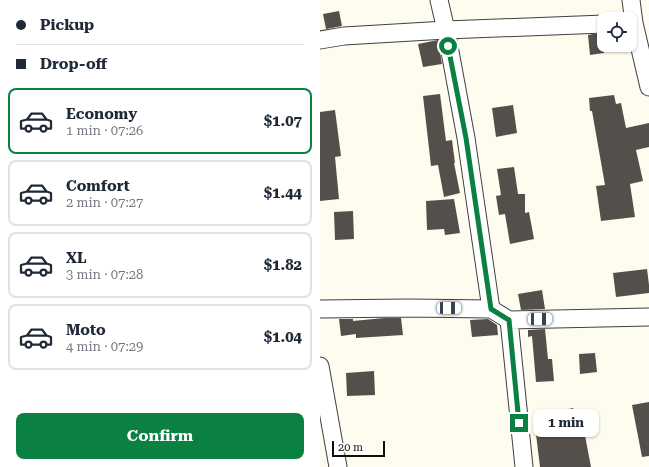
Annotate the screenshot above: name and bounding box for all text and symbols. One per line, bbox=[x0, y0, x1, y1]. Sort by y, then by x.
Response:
map controls bbox=[597, 12, 637, 52]
button: locate bbox=[597, 12, 637, 52]
text: Pickup bbox=[40, 16, 94, 34]
route start bbox=[439, 37, 457, 55]
text: Drop-off bbox=[40, 55, 107, 73]
icon: car bbox=[18, 103, 54, 139]
text: Economy bbox=[66, 105, 137, 123]
text: $1.07 bbox=[264, 112, 302, 130]
text: 1 min · 07:26 bbox=[66, 123, 143, 138]
icon: car bbox=[18, 175, 54, 211]
text: Comfort bbox=[66, 177, 130, 195]
text: $1.44 bbox=[264, 184, 302, 202]
text: 2 min · 07:27 bbox=[66, 195, 143, 210]
icon: car bbox=[18, 247, 54, 283]
text: XL bbox=[66, 249, 87, 267]
text: $1.82 bbox=[264, 256, 302, 274]
text: 3 min · 07:28 bbox=[66, 267, 143, 282]
car bbox=[437, 302, 461, 314]
car bbox=[528, 313, 552, 325]
icon: car bbox=[18, 319, 54, 355]
text: Moto bbox=[66, 321, 106, 339]
text: $1.04 bbox=[264, 328, 302, 346]
text: 4 min · 07:29 bbox=[66, 339, 143, 354]
callout: 1 min bbox=[533, 409, 599, 437]
button: Confirm bbox=[16, 413, 304, 459]
route end bbox=[510, 414, 528, 432]
text: 1 min bbox=[548, 415, 584, 430]
scale bar bbox=[332, 439, 385, 458]
text: 20 m bbox=[338, 441, 363, 454]

